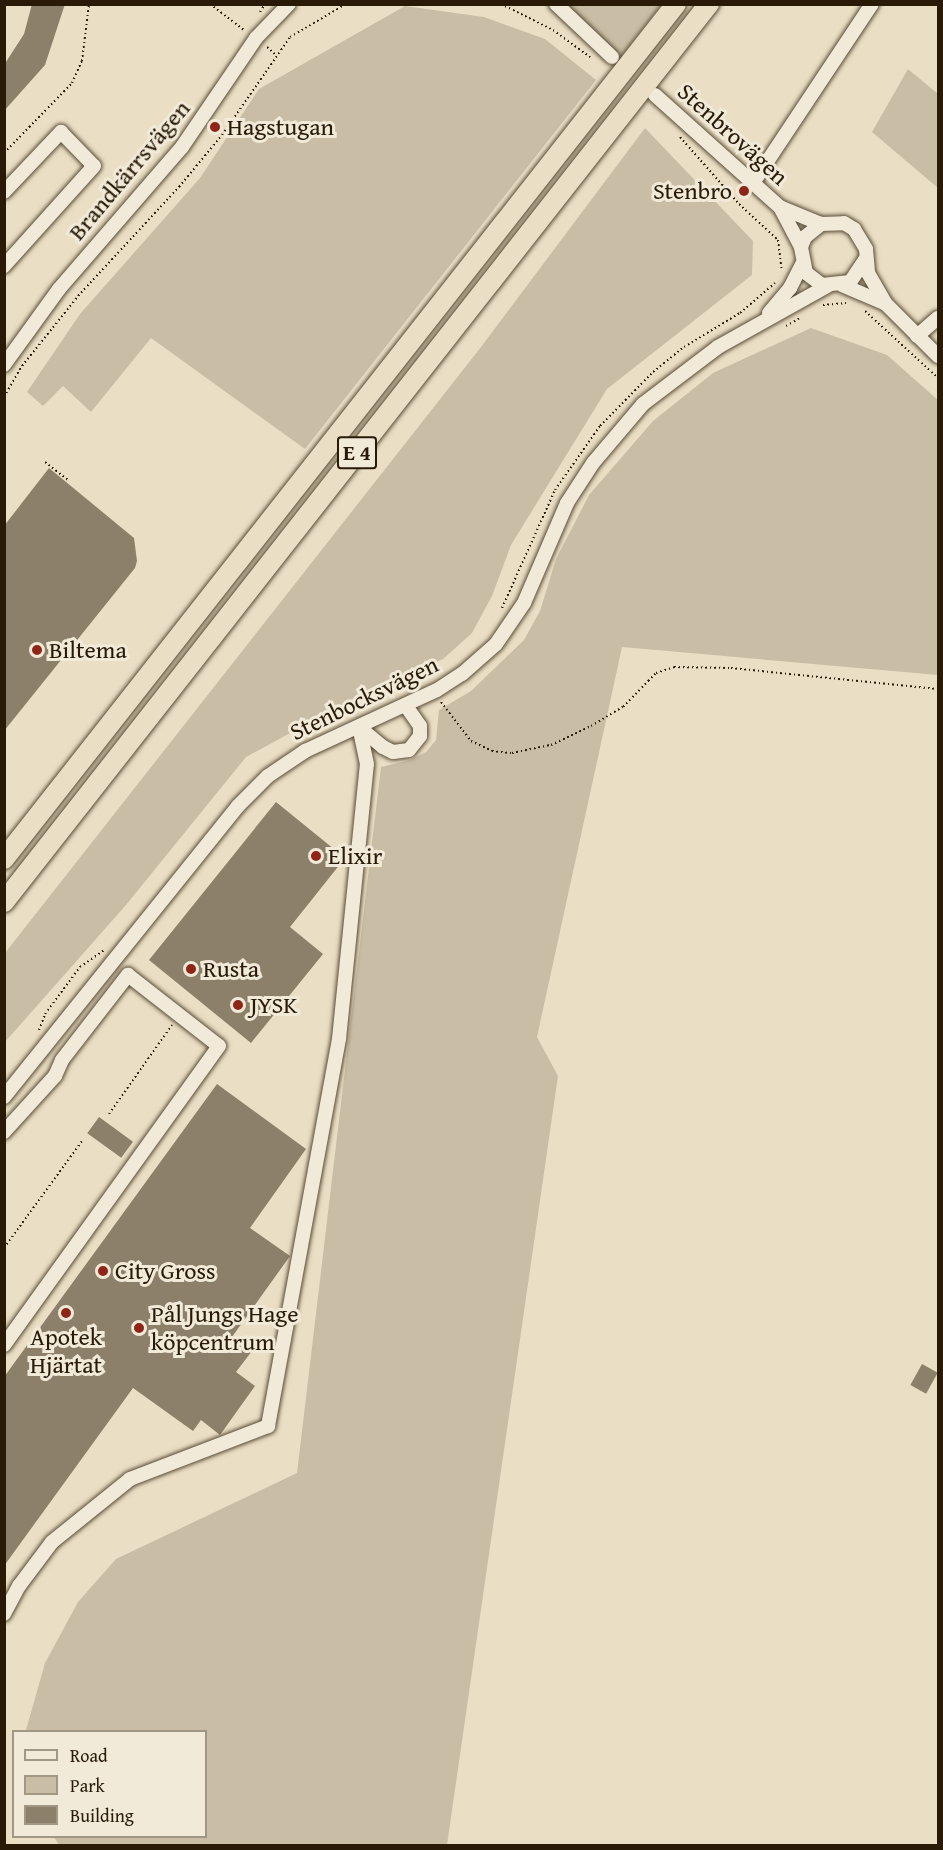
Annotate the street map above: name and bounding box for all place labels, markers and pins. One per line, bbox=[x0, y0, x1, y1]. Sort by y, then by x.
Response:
place label: Hagstugan bbox=[227, 113, 334, 141]
marker: Hagstugan bbox=[208, 120, 222, 134]
place label: Stenbro bbox=[653, 177, 732, 205]
marker: Stenbro bbox=[737, 184, 751, 198]
place label: Biltema bbox=[49, 636, 127, 664]
marker: Biltema bbox=[30, 643, 44, 657]
place label: Elixir bbox=[328, 842, 382, 870]
marker: Elixir bbox=[309, 849, 323, 863]
place label: Rusta bbox=[203, 955, 259, 983]
marker: Rusta bbox=[184, 962, 198, 976]
place label: JYSK bbox=[250, 991, 297, 1019]
marker: JYSK bbox=[231, 998, 245, 1012]
place label: City Gross bbox=[115, 1257, 215, 1285]
marker: City Gross bbox=[96, 1264, 110, 1278]
place label: Pål Jungs Hage köpcentrum bbox=[151, 1300, 299, 1356]
marker: Apotek Hjärtat bbox=[59, 1306, 73, 1320]
marker: Pål Jungs Hage köpcentrum bbox=[132, 1321, 146, 1335]
place label: Apotek Hjärtat bbox=[30, 1323, 102, 1379]

